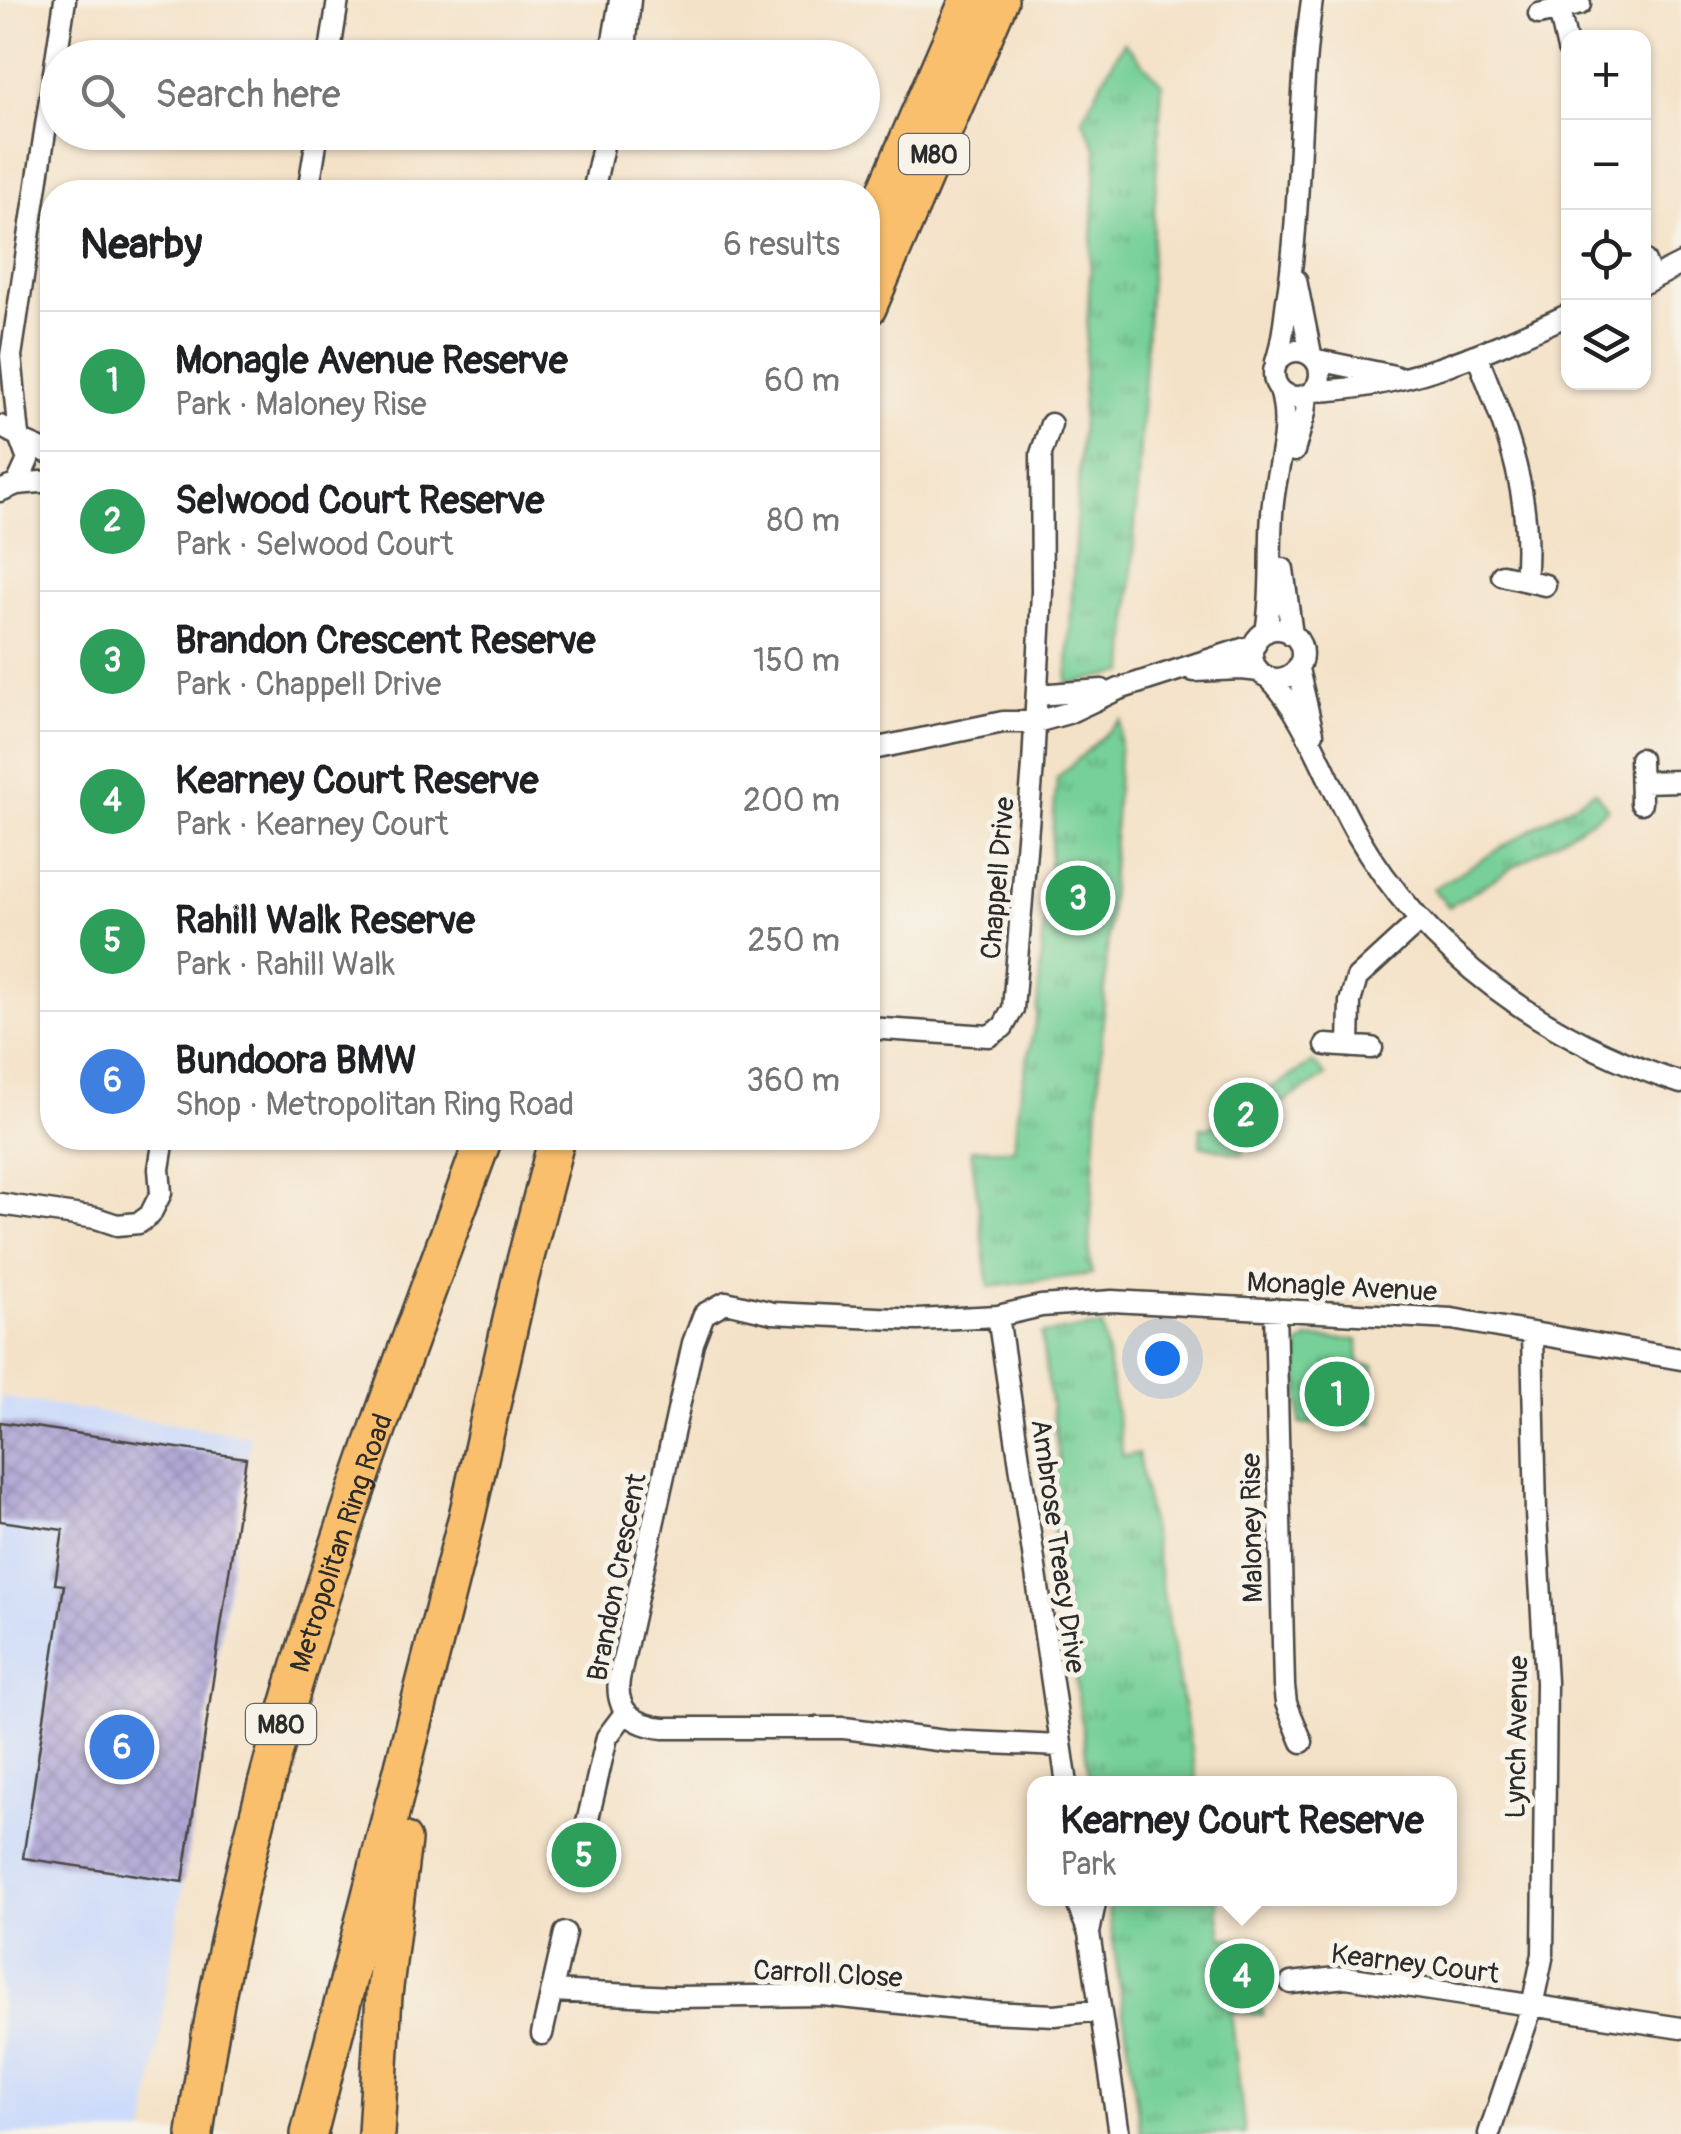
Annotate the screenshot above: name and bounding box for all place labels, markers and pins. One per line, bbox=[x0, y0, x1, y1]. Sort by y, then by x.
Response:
pin: 3 bbox=[1046, 860, 1110, 936]
pin: 2 bbox=[1214, 1078, 1278, 1152]
pin: 1 bbox=[1304, 1356, 1370, 1432]
pin: 6 bbox=[90, 1710, 154, 1784]
pin: 5 bbox=[552, 1818, 616, 1892]
pin: 4 bbox=[1210, 1938, 1274, 2014]

